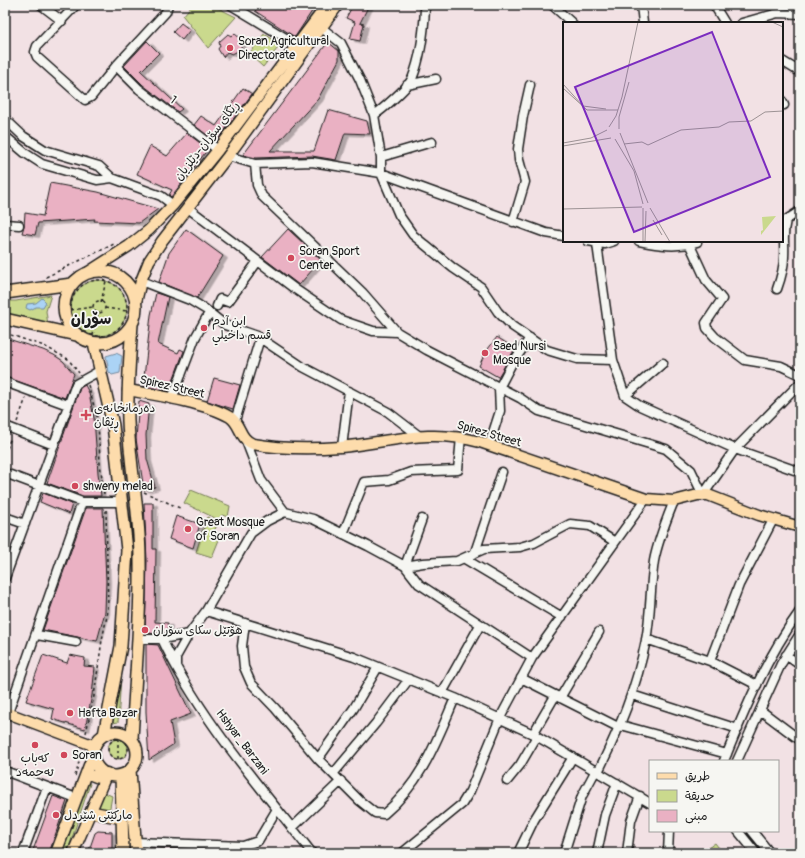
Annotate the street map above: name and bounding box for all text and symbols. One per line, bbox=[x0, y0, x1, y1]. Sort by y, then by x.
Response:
inset map bbox=[563, 22, 783, 242]
place label: Soran Agricultural Directorate bbox=[238, 34, 329, 63]
marker: Soran Agricultural Directorate bbox=[225, 43, 235, 53]
street label: 1 bbox=[167, 93, 179, 107]
street label: ڕێگای سۆران-دێلزیان bbox=[171, 98, 244, 185]
place label: Soran Sport Center bbox=[299, 244, 360, 273]
marker: Soran Sport Center bbox=[286, 253, 296, 263]
district label: سۆران bbox=[71, 309, 111, 329]
place label: ابن آدم قسم داخيلي bbox=[212, 314, 271, 346]
marker: ابن آدم قسم داخيلي bbox=[199, 323, 209, 333]
place label: Saed Nursi Mosque bbox=[493, 339, 546, 368]
marker: Saed Nursi Mosque bbox=[480, 348, 490, 358]
street label: Spirez Street bbox=[138, 372, 206, 402]
place label: دەرمانخانەی ڕێڤان bbox=[94, 401, 155, 432]
marker: دەرمانخانەی ڕێڤان bbox=[81, 410, 91, 420]
street label: Spirez Street bbox=[455, 418, 523, 450]
place label: shweny melad bbox=[83, 479, 153, 494]
marker: shweny melad bbox=[70, 481, 80, 491]
place label: Great Mosque of Soran bbox=[196, 515, 265, 544]
marker: Great Mosque of Soran bbox=[183, 524, 193, 534]
place label: هۆتێل سکای سۆران bbox=[153, 623, 243, 638]
marker: هۆتێل سکای سۆران bbox=[140, 625, 150, 635]
place label: Hafta Bazar bbox=[78, 706, 138, 721]
street label: Hshyar_Barzani bbox=[213, 706, 271, 778]
marker: Hafta Bazar bbox=[65, 708, 75, 718]
marker: کەباب ئەحمەد bbox=[30, 740, 40, 750]
place label: Soran bbox=[72, 748, 102, 763]
marker: Soran bbox=[59, 750, 69, 760]
place label: کەباب ئەحمەد bbox=[16, 751, 54, 780]
legend bbox=[649, 760, 779, 832]
text: طريق bbox=[685, 769, 710, 784]
text: حديقة bbox=[685, 789, 714, 804]
place label: مارکێتی شێردل bbox=[64, 808, 132, 823]
text: مبنى bbox=[685, 809, 708, 824]
marker: مارکێتی شێردل bbox=[51, 810, 61, 820]

